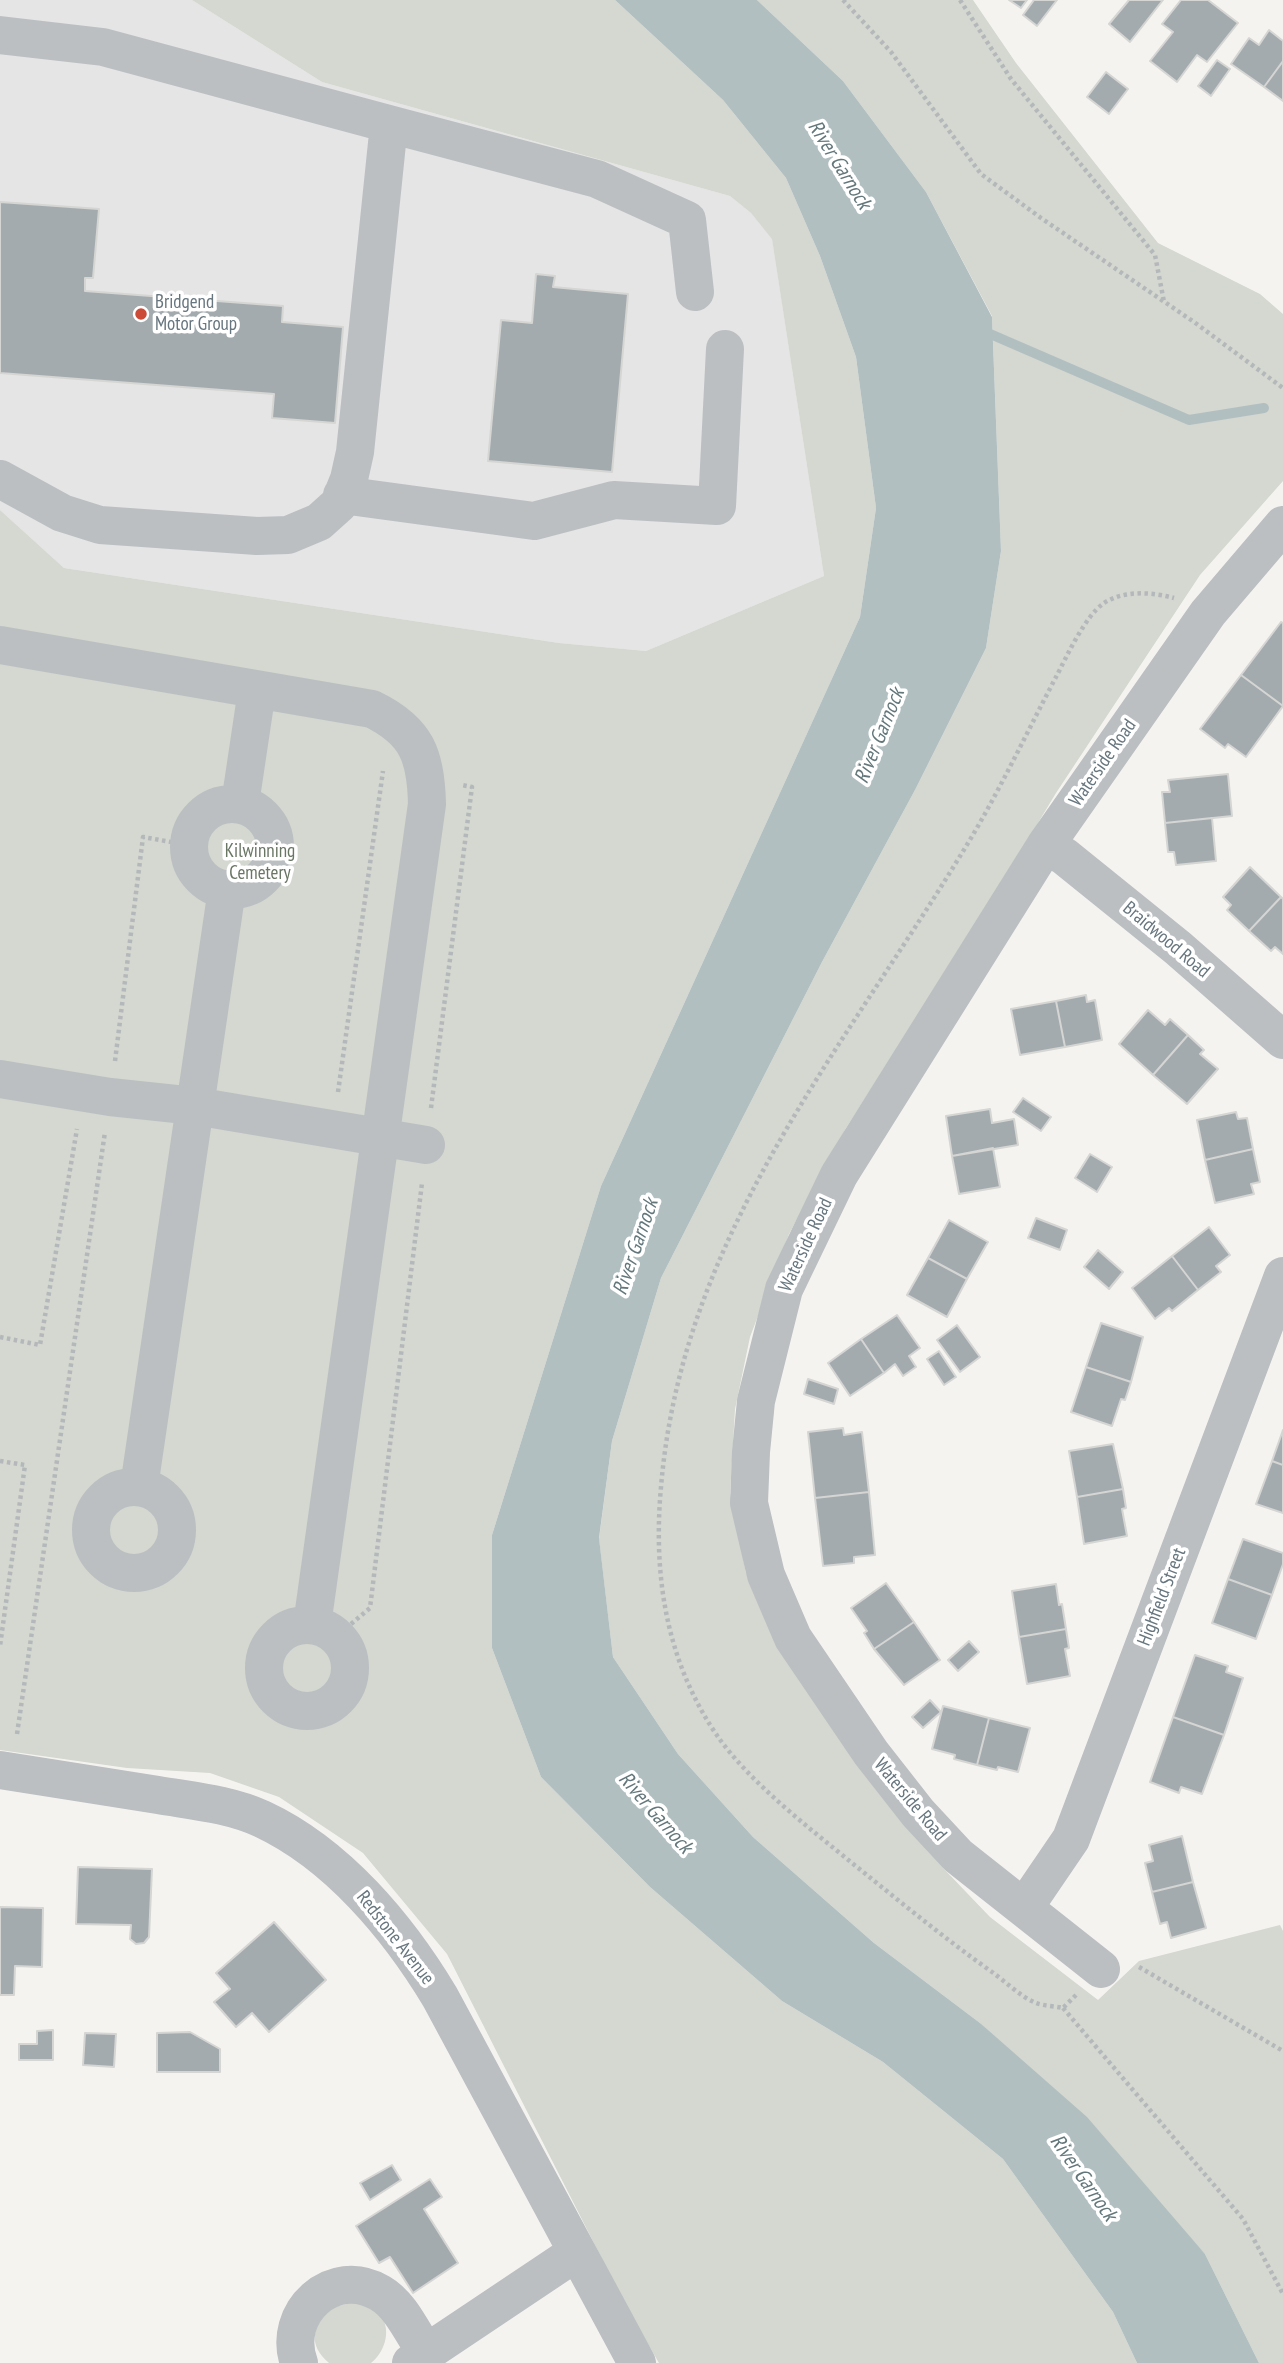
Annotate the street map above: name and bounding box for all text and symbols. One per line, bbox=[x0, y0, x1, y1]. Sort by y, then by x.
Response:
water label: River Garnock bbox=[802, 116, 876, 214]
place label: Bridgend Motor Group bbox=[155, 292, 237, 336]
marker: Bridgend Motor Group bbox=[133, 306, 149, 322]
water label: River Garnock bbox=[850, 685, 910, 787]
street label: Waterside Road bbox=[1065, 715, 1141, 811]
park label: Kilwinning Cemetery bbox=[225, 841, 295, 885]
street label: Braidwood Road bbox=[1118, 897, 1214, 983]
street label: Waterside Road bbox=[774, 1194, 838, 1296]
water label: River Garnock bbox=[608, 1196, 664, 1298]
street label: Highfield Street bbox=[1133, 1545, 1191, 1649]
street label: Waterside Road bbox=[869, 1754, 951, 1846]
water label: River Garnock bbox=[613, 1767, 697, 1859]
street label: Redstone Avenue bbox=[351, 1887, 439, 1989]
water label: River Garnock bbox=[1044, 2130, 1122, 2226]

